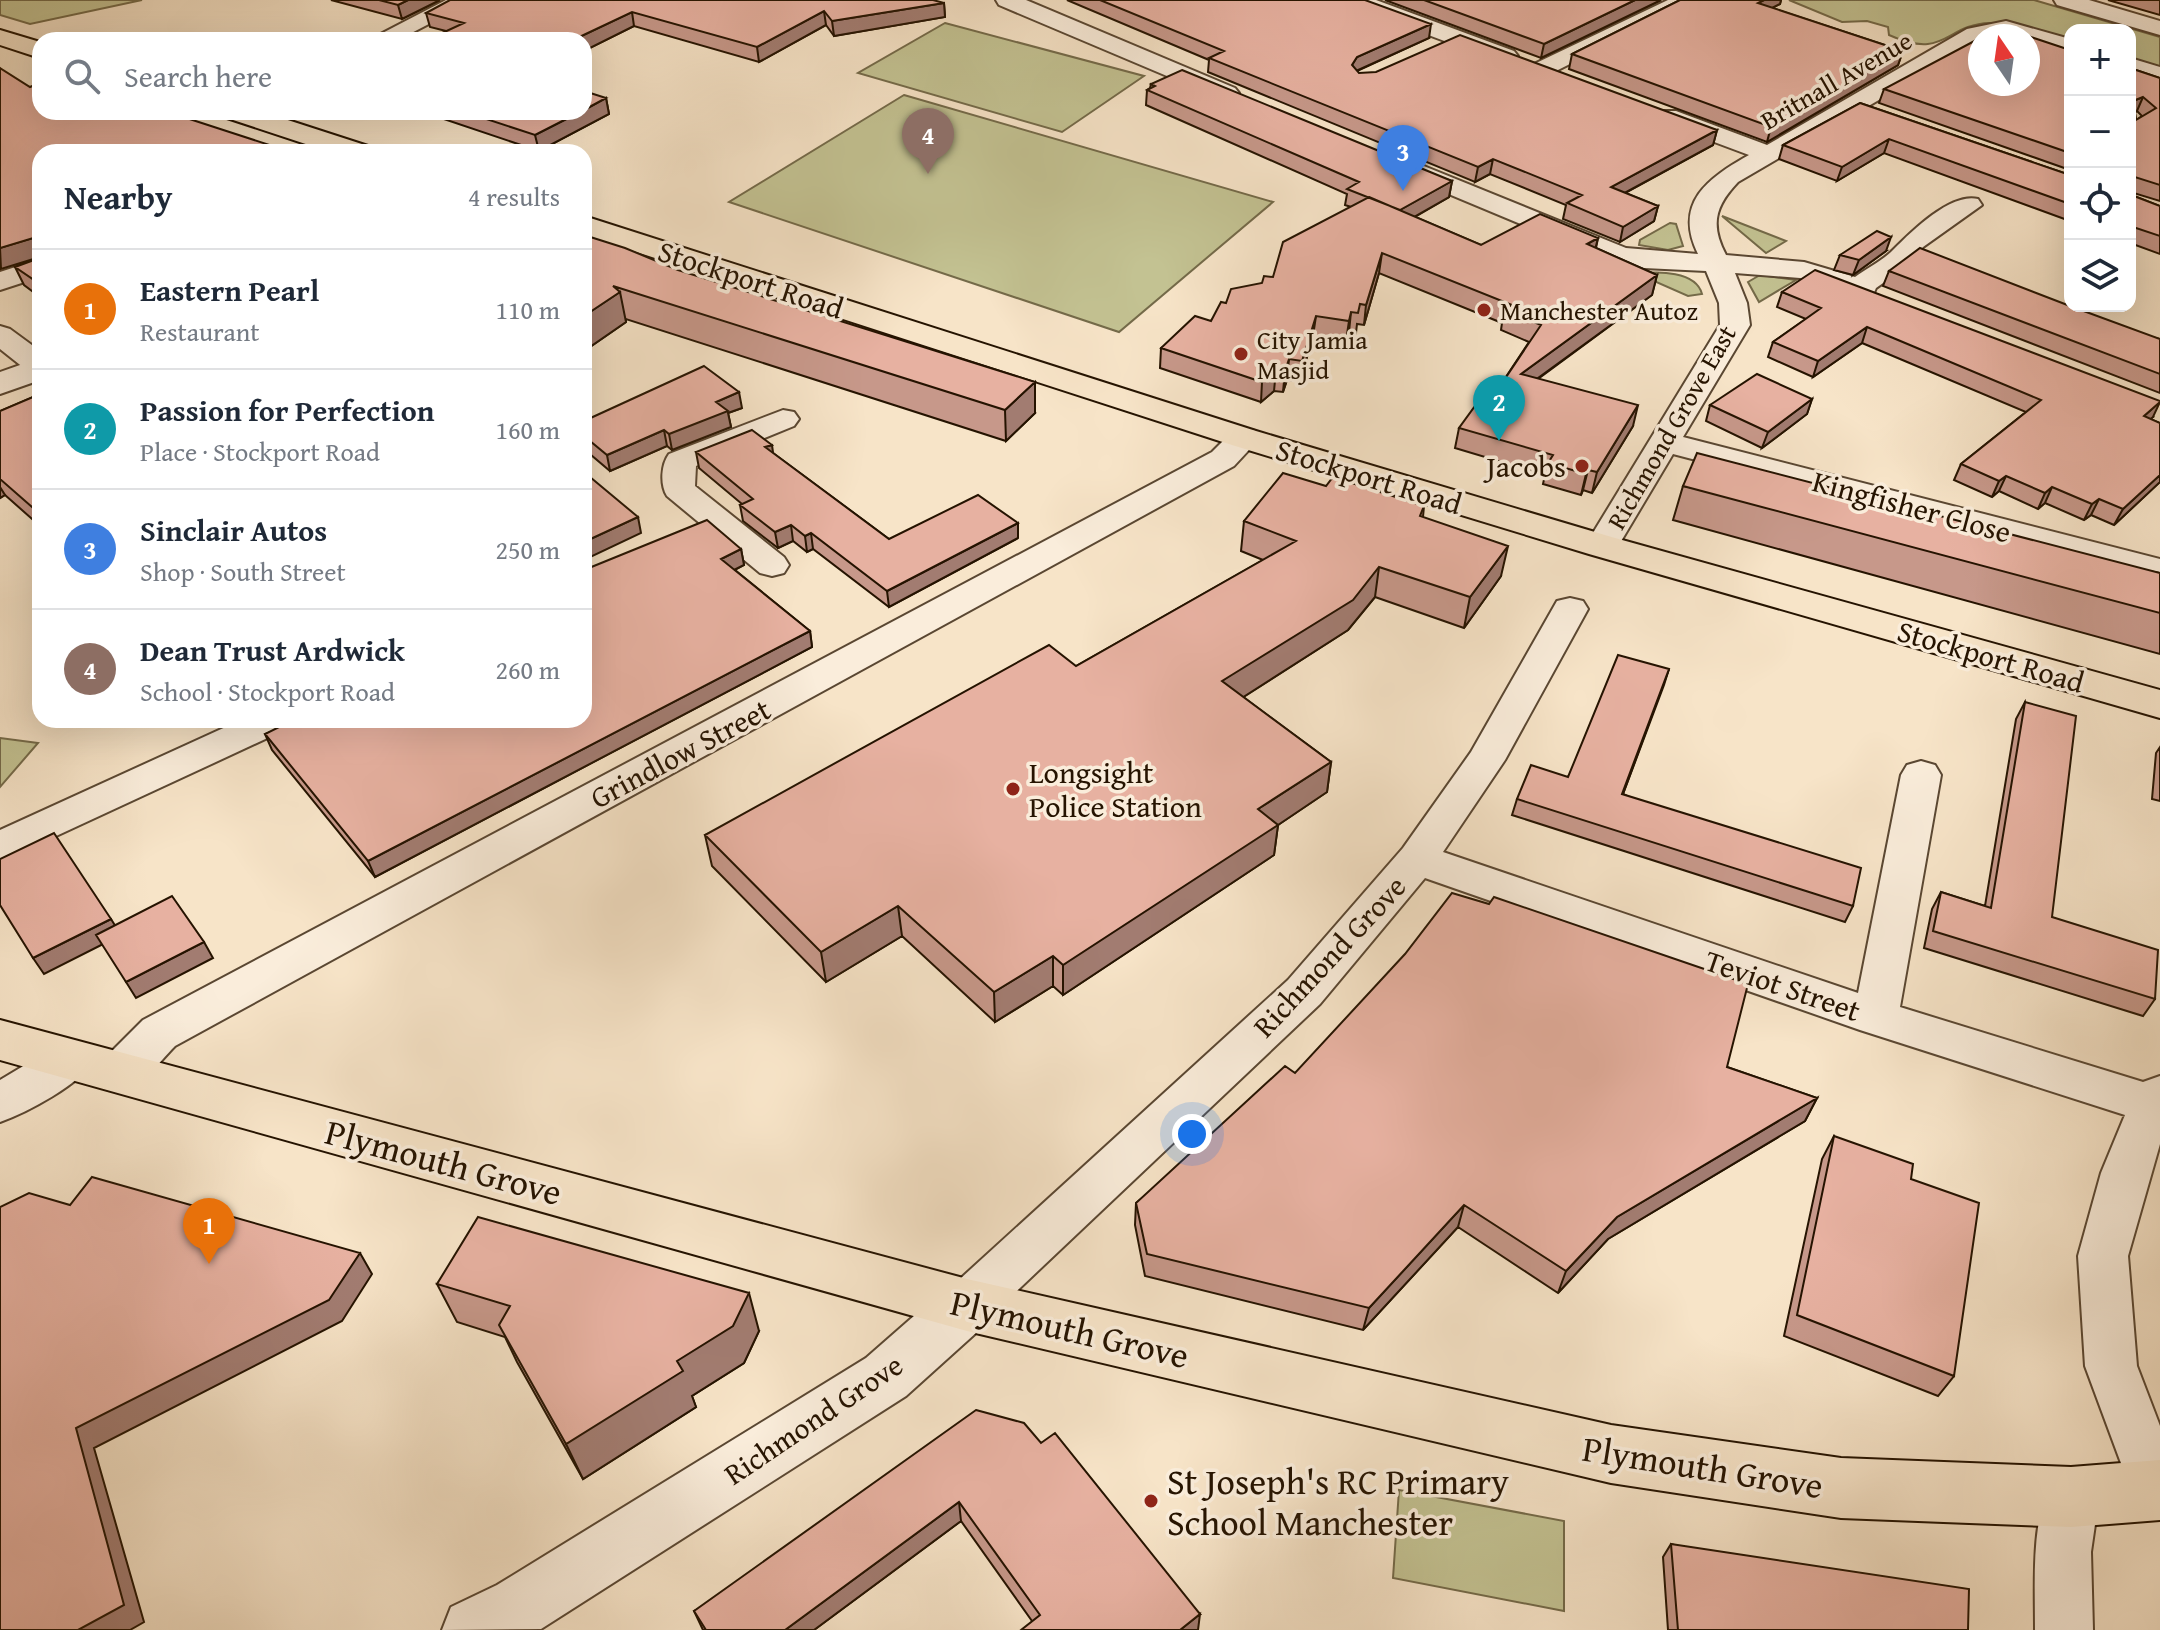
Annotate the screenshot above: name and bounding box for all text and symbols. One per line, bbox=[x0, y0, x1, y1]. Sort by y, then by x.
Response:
street label: Britnall Avenue bbox=[1753, 21, 1919, 139]
north arrow bbox=[1968, 24, 2040, 96]
map controls bbox=[2064, 24, 2136, 312]
button: + bbox=[2064, 24, 2136, 96]
search box bbox=[32, 32, 592, 120]
icon: search bbox=[60, 54, 104, 98]
text: Search here bbox=[124, 54, 272, 98]
button: − bbox=[2064, 96, 2136, 168]
pin: 4 bbox=[902, 108, 954, 174]
pin: 3 bbox=[1377, 125, 1429, 191]
button: locate bbox=[2064, 168, 2136, 240]
text: Nearby bbox=[64, 172, 173, 221]
text: 4 results bbox=[468, 177, 560, 216]
street label: Stockport Road bbox=[653, 228, 849, 330]
button: layers bbox=[2064, 240, 2136, 312]
text: Eastern Pearl bbox=[140, 268, 319, 312]
text: 1 bbox=[83, 290, 97, 329]
text: 110 m bbox=[495, 290, 560, 329]
place label: Manchester Autoz bbox=[1500, 291, 1698, 330]
marker: Manchester Autoz bbox=[1475, 301, 1493, 319]
text: Restaurant bbox=[140, 312, 260, 351]
street label: Richmond Grove East bbox=[1597, 318, 1745, 536]
place label: City Jamia Masjid bbox=[1257, 320, 1368, 389]
marker: City Jamia Masjid bbox=[1232, 345, 1250, 363]
pin: 2 bbox=[1473, 375, 1525, 441]
text: Passion for Perfection bbox=[140, 388, 434, 432]
text: 2 bbox=[83, 410, 97, 449]
text: 160 m bbox=[495, 410, 560, 449]
street label: Stockport Road bbox=[1271, 427, 1467, 525]
text: Place · Stockport Road bbox=[140, 432, 380, 471]
place label: Jacobs bbox=[1482, 444, 1566, 488]
marker: Jacobs bbox=[1573, 457, 1591, 475]
street label: Kingfisher Close bbox=[1808, 458, 2016, 554]
text: Sinclair Autos bbox=[140, 508, 327, 552]
text: 3 bbox=[83, 530, 97, 569]
text: 250 m bbox=[495, 530, 560, 569]
text: Shop · South Street bbox=[140, 552, 346, 591]
street label: Stockport Road bbox=[1892, 608, 2090, 704]
text: Dean Trust Ardwick bbox=[140, 628, 405, 672]
text: 4 bbox=[83, 650, 97, 689]
text: 260 m bbox=[495, 650, 560, 689]
text: School · Stockport Road bbox=[140, 672, 395, 711]
street label: Grindlow Street bbox=[582, 687, 778, 819]
place label: Longsight Police Station bbox=[1029, 750, 1202, 828]
marker: Longsight Police Station bbox=[1004, 780, 1022, 798]
street label: Richmond Grove bbox=[1242, 865, 1416, 1047]
street label: Teviot Street bbox=[1699, 938, 1867, 1032]
street label: Plymouth Grove bbox=[320, 1104, 568, 1218]
your location bbox=[1172, 1114, 1212, 1154]
pin: 1 bbox=[183, 1198, 235, 1264]
street label: Plymouth Grove bbox=[946, 1275, 1194, 1381]
street label: Richmond Grove bbox=[715, 1343, 911, 1495]
street label: Plymouth Grove bbox=[1579, 1421, 1827, 1511]
place label: St Joseph's RC Primary School Manchester bbox=[1167, 1454, 1509, 1548]
marker: St Joseph's RC Primary School Manchester bbox=[1142, 1492, 1160, 1510]

